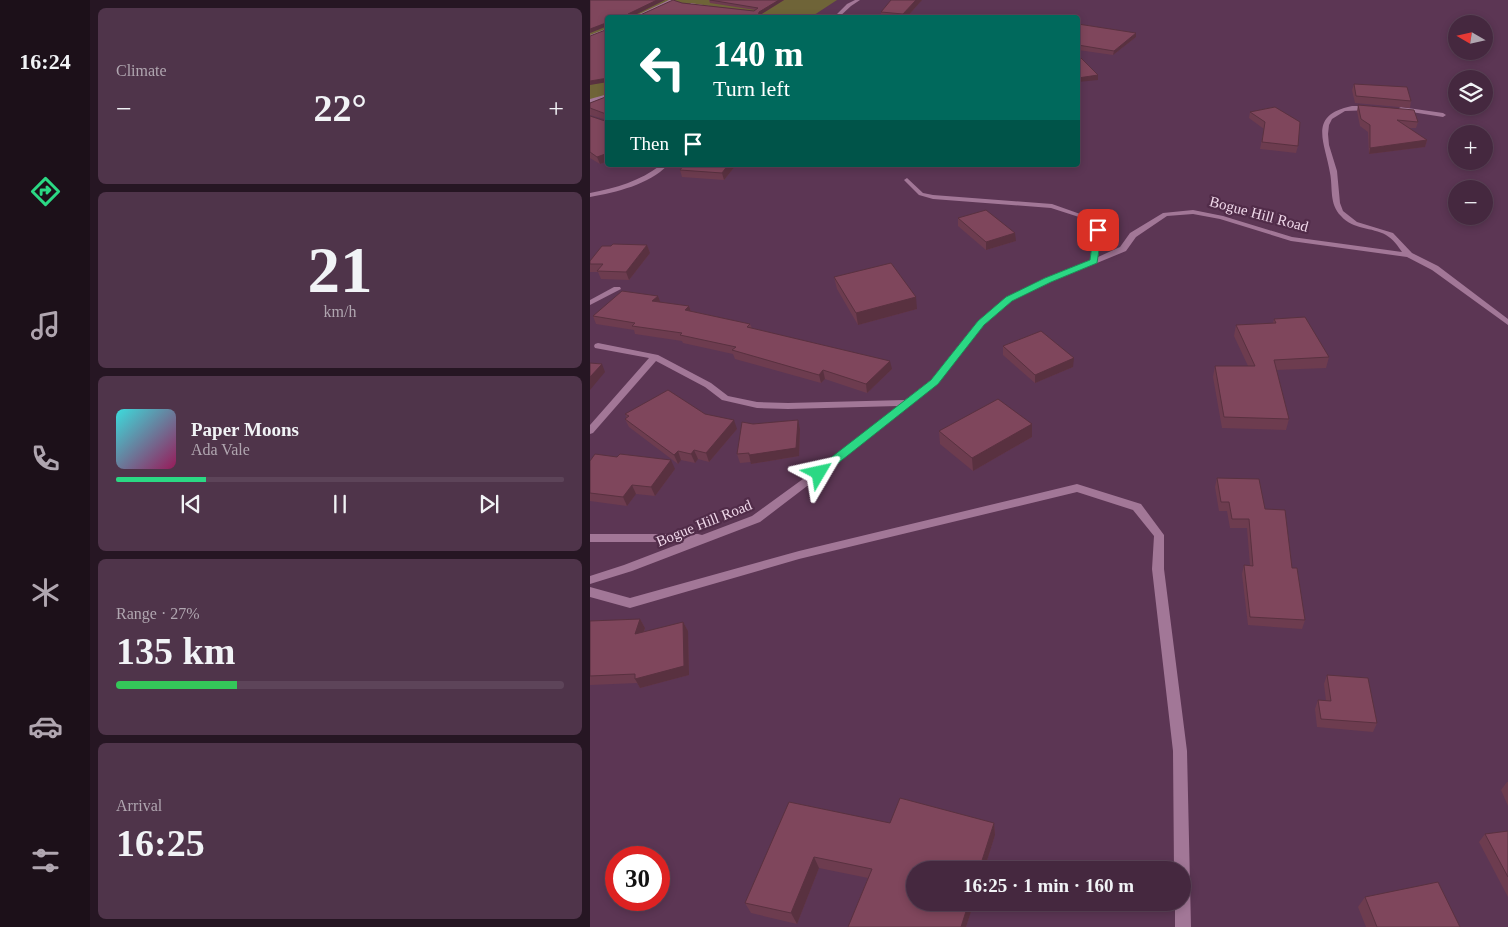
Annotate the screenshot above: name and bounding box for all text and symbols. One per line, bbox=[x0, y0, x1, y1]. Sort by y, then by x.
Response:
north arrow bbox=[1448, 15, 1492, 60]
map controls bbox=[1448, 15, 1493, 225]
icon: left bbox=[630, 35, 695, 100]
text: 140 m bbox=[713, 35, 803, 74]
text: 16:24 bbox=[19, 49, 71, 74]
text: Climate bbox=[116, 62, 167, 79]
button: layers bbox=[1448, 70, 1493, 115]
text: Turn left bbox=[713, 76, 790, 101]
text: 22° bbox=[313, 87, 367, 129]
text: − bbox=[116, 93, 132, 124]
text: + bbox=[548, 93, 564, 124]
button: + bbox=[1448, 125, 1493, 170]
icon: arrive bbox=[679, 130, 707, 158]
text: Then bbox=[630, 133, 669, 154]
icon: directions bbox=[28, 174, 63, 209]
button: − bbox=[1448, 180, 1493, 225]
street label: Bogue Hill Road bbox=[1208, 193, 1311, 235]
pin bbox=[1077, 209, 1119, 251]
icon: arrive bbox=[1084, 216, 1112, 244]
text: 21 bbox=[308, 234, 373, 306]
text: km/h bbox=[324, 303, 356, 320]
icon: music bbox=[28, 308, 63, 343]
text: Paper Moons bbox=[191, 419, 299, 440]
icon: phone bbox=[28, 441, 63, 476]
text: Ada Vale bbox=[191, 441, 250, 458]
position arrow bbox=[792, 446, 844, 498]
icon: previous bbox=[177, 490, 205, 518]
icon: pause bbox=[326, 490, 354, 518]
icon: next bbox=[475, 490, 503, 518]
street label: Bogue Hill Road bbox=[654, 496, 755, 549]
icon: climate bbox=[28, 575, 63, 610]
text: Range · 27% bbox=[116, 605, 200, 622]
text: 135 km bbox=[116, 630, 235, 672]
icon: car bbox=[28, 709, 63, 744]
text: Arrival bbox=[116, 797, 162, 814]
text: 16:25 bbox=[116, 822, 205, 864]
icon: filters bbox=[28, 843, 63, 878]
speed limit sign: 30 bbox=[605, 846, 670, 911]
text: 16:25 · 1 min · 160 m bbox=[963, 875, 1134, 896]

